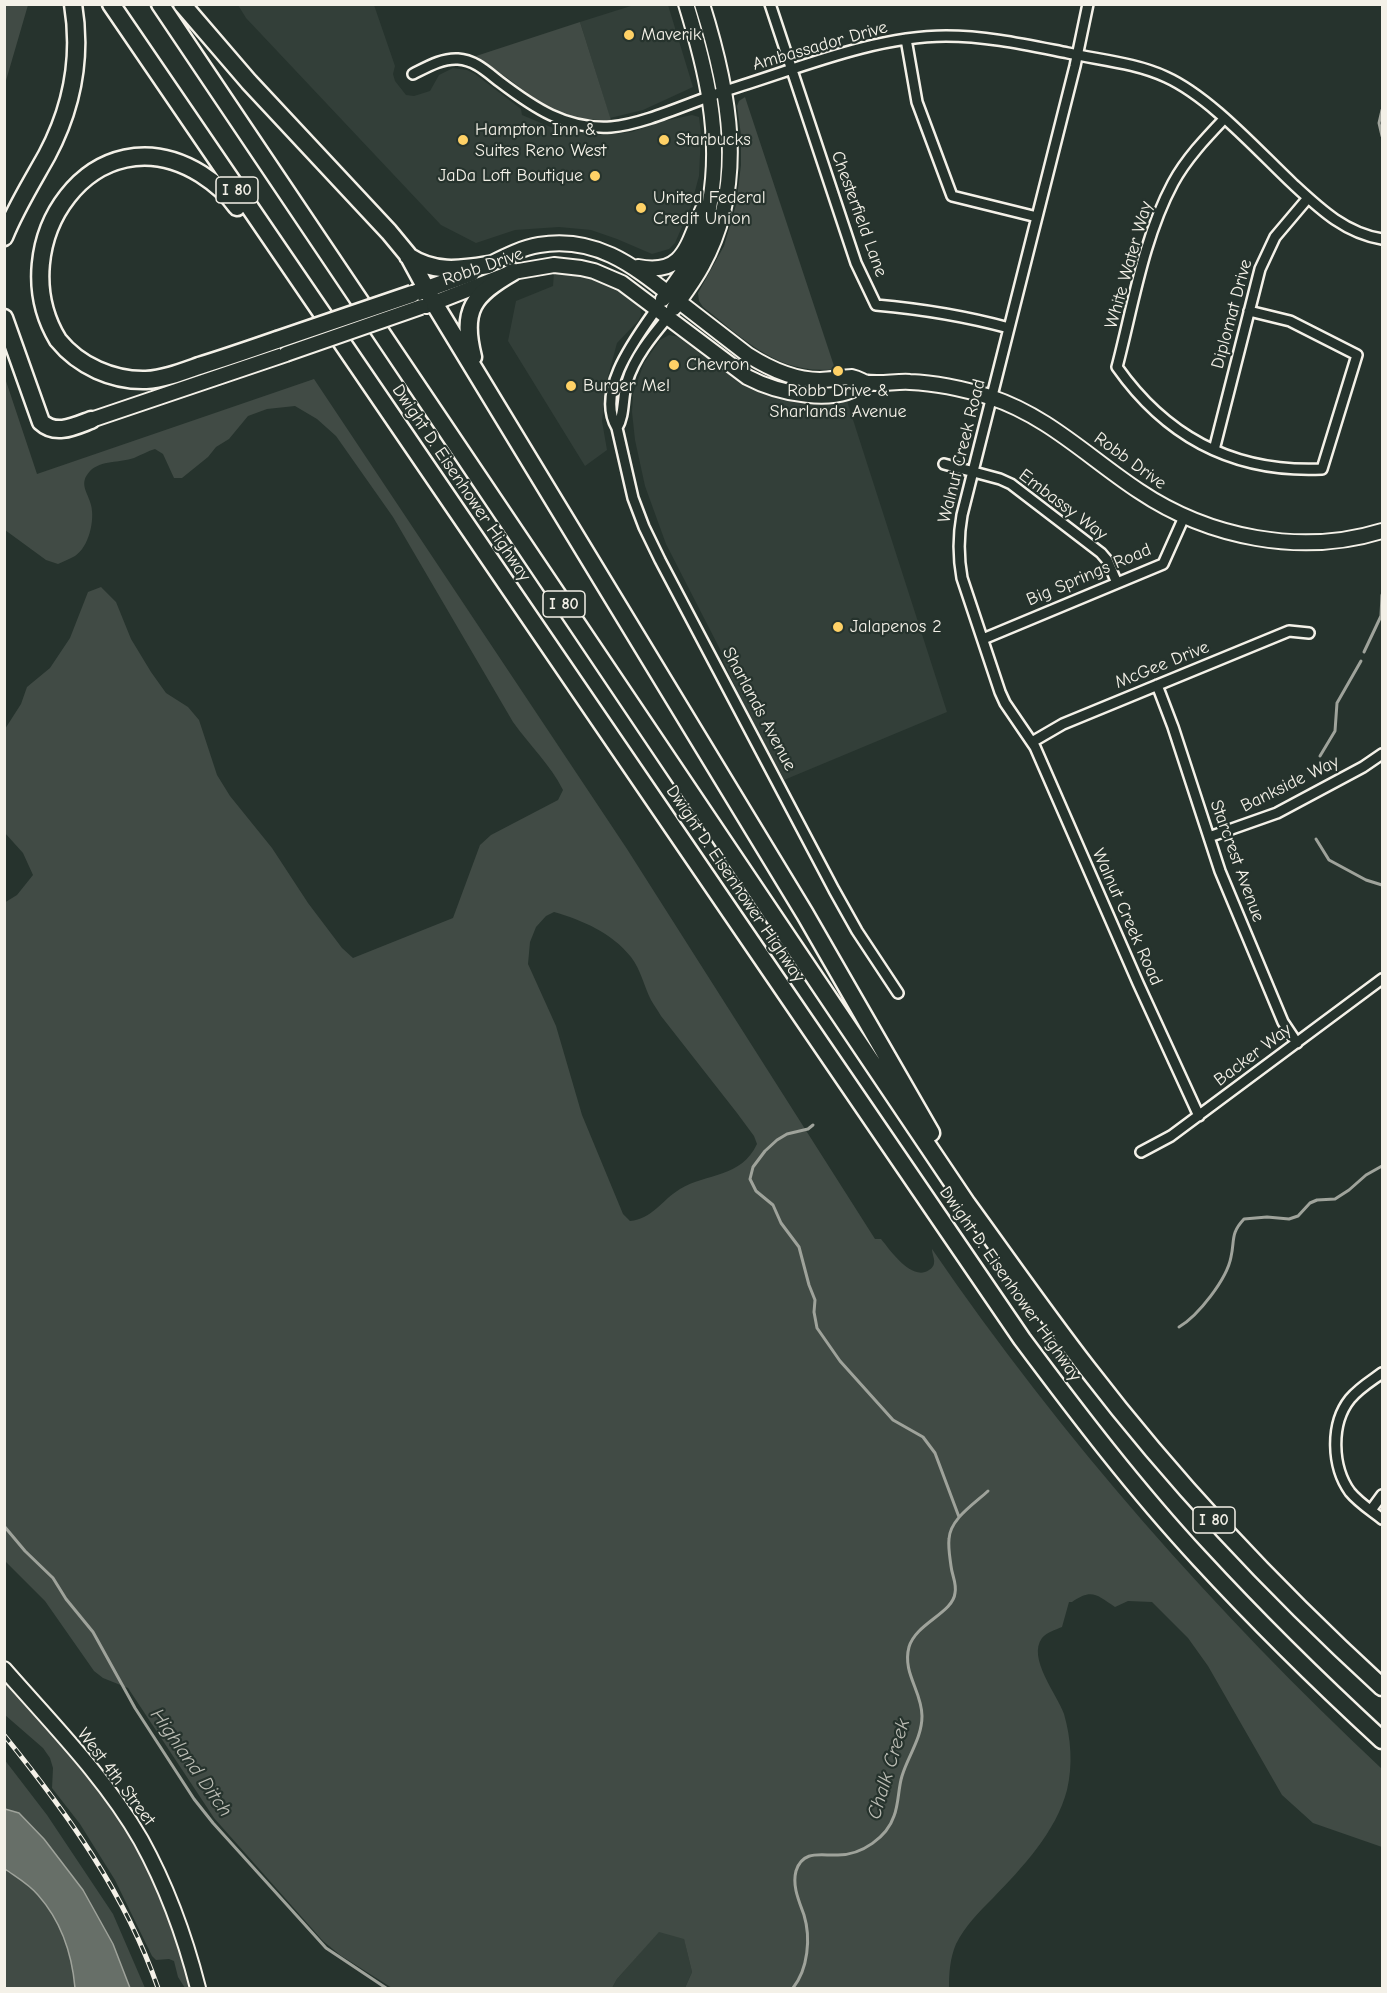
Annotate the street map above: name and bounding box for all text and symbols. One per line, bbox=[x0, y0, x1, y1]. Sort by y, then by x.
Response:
street label: Ambassador Drive bbox=[750, 16, 890, 76]
place label: Maverik bbox=[641, 24, 701, 46]
marker: Maverik bbox=[622, 28, 636, 42]
place label: Hampton Inn & Suites Reno West bbox=[475, 119, 606, 162]
place label: Starbucks bbox=[676, 129, 751, 151]
marker: Hampton Inn & Suites Reno West bbox=[456, 133, 470, 147]
marker: Starbucks bbox=[657, 133, 671, 147]
street label: Chesterfield Lane bbox=[826, 148, 892, 280]
place label: JaDa Loft Boutique bbox=[438, 165, 583, 187]
marker: JaDa Loft Boutique bbox=[588, 169, 602, 183]
road number: I 80 bbox=[216, 177, 258, 203]
place label: United Federal Credit Union bbox=[653, 187, 766, 230]
street label: White Water Way bbox=[1101, 199, 1157, 331]
marker: United Federal Credit Union bbox=[634, 201, 648, 215]
street label: Robb Drive bbox=[440, 243, 526, 291]
street label: Diplomat Drive bbox=[1207, 257, 1257, 371]
place label: Chevron bbox=[686, 354, 750, 376]
marker: Chevron bbox=[667, 358, 681, 372]
marker: Robb Drive & Sharlands Avenue bbox=[831, 364, 845, 378]
place label: Burger Me! bbox=[583, 375, 670, 397]
street label: Walnut Creek Road bbox=[934, 377, 990, 525]
marker: Burger Me! bbox=[564, 379, 578, 393]
street label: Dwight D. Eisenhower Highway bbox=[387, 380, 535, 586]
place label: Robb Drive & Sharlands Avenue bbox=[769, 380, 907, 422]
street label: Robb Drive bbox=[1090, 428, 1170, 494]
street label: Embassy Way bbox=[1014, 465, 1112, 545]
street label: Big Springs Road bbox=[1023, 539, 1155, 611]
road number: I 80 bbox=[543, 591, 585, 617]
place label: Jalapenos 2 bbox=[850, 616, 942, 638]
marker: Jalapenos 2 bbox=[831, 620, 845, 634]
street label: McGee Drive bbox=[1112, 636, 1212, 694]
street label: Sharlands Avenue bbox=[717, 643, 801, 775]
street label: Bankside Way bbox=[1237, 751, 1343, 817]
street label: Dwight D. Eisenhower Highway bbox=[661, 781, 809, 987]
street label: Starcrest Avenue bbox=[1205, 797, 1269, 925]
street label: Walnut Creek Road bbox=[1087, 845, 1167, 989]
street label: Backer Way bbox=[1210, 1019, 1296, 1091]
street label: Dwight D. Eisenhower Highway bbox=[934, 1182, 1086, 1386]
road number: I 80 bbox=[1193, 1507, 1235, 1533]
water label: Highland Ditch bbox=[145, 1704, 237, 1822]
water label: Chalk Creek bbox=[862, 1716, 916, 1822]
street label: West 4th Street bbox=[72, 1724, 160, 1830]

